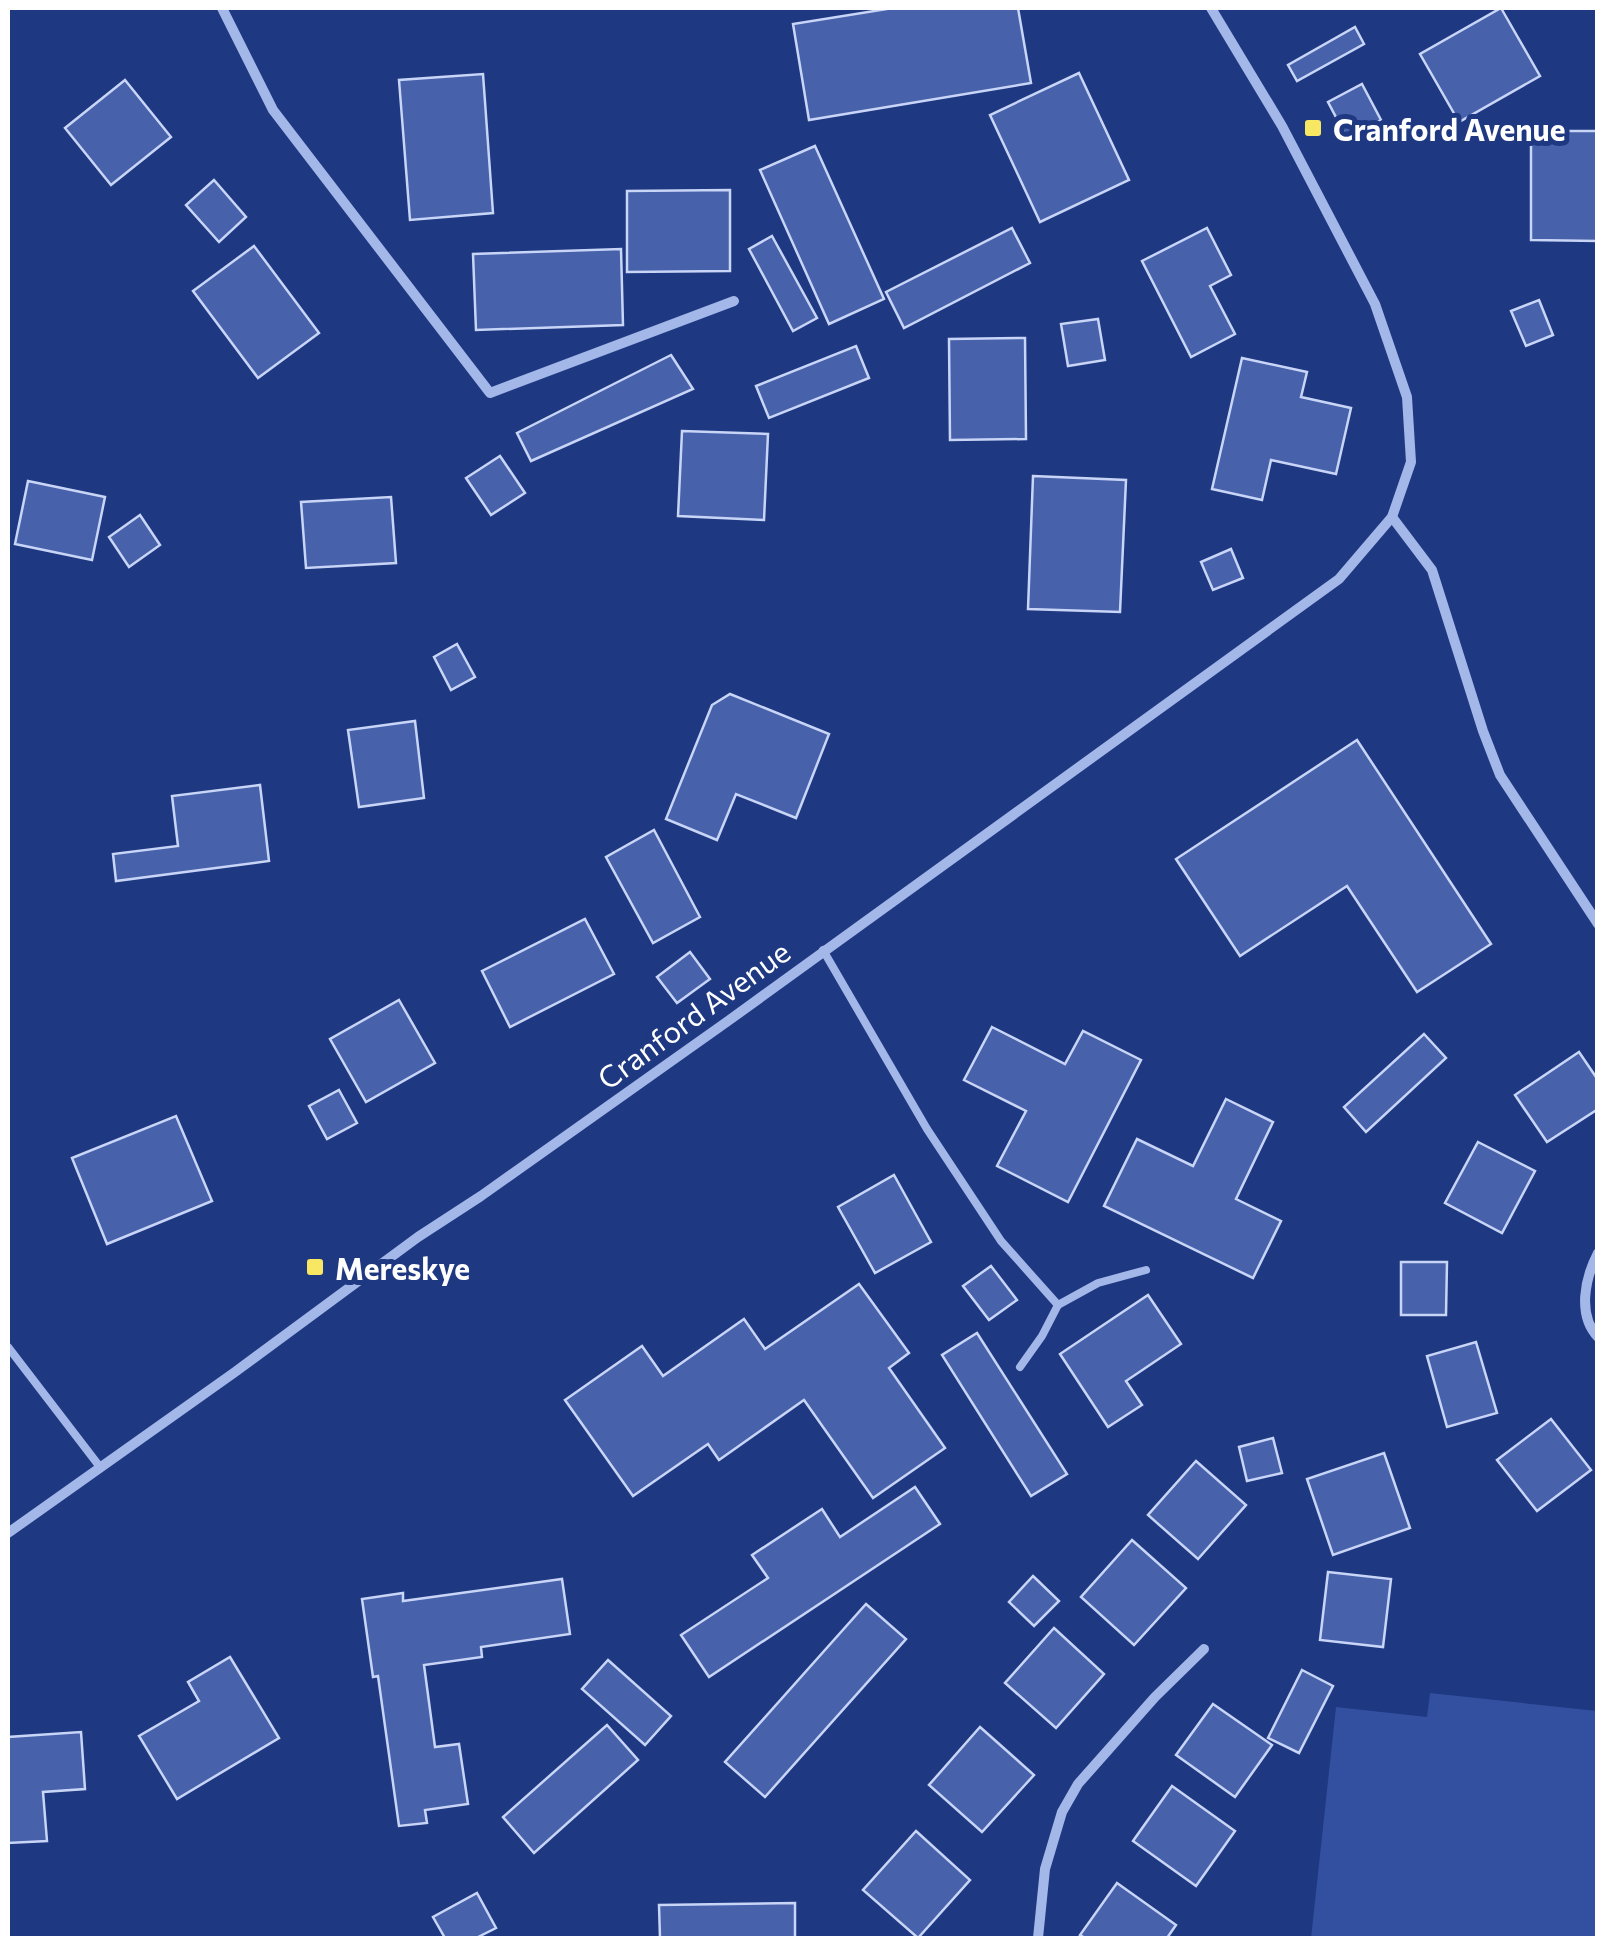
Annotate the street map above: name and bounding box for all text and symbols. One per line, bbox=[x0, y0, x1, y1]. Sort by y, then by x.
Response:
place label: Cranford Avenue bbox=[1333, 110, 1565, 147]
marker: Cranford Avenue bbox=[1302, 117, 1324, 139]
street label: Cranford Avenue bbox=[590, 932, 796, 1096]
place label: Mereskye bbox=[335, 1249, 470, 1286]
marker: Mereskye bbox=[304, 1256, 326, 1278]

